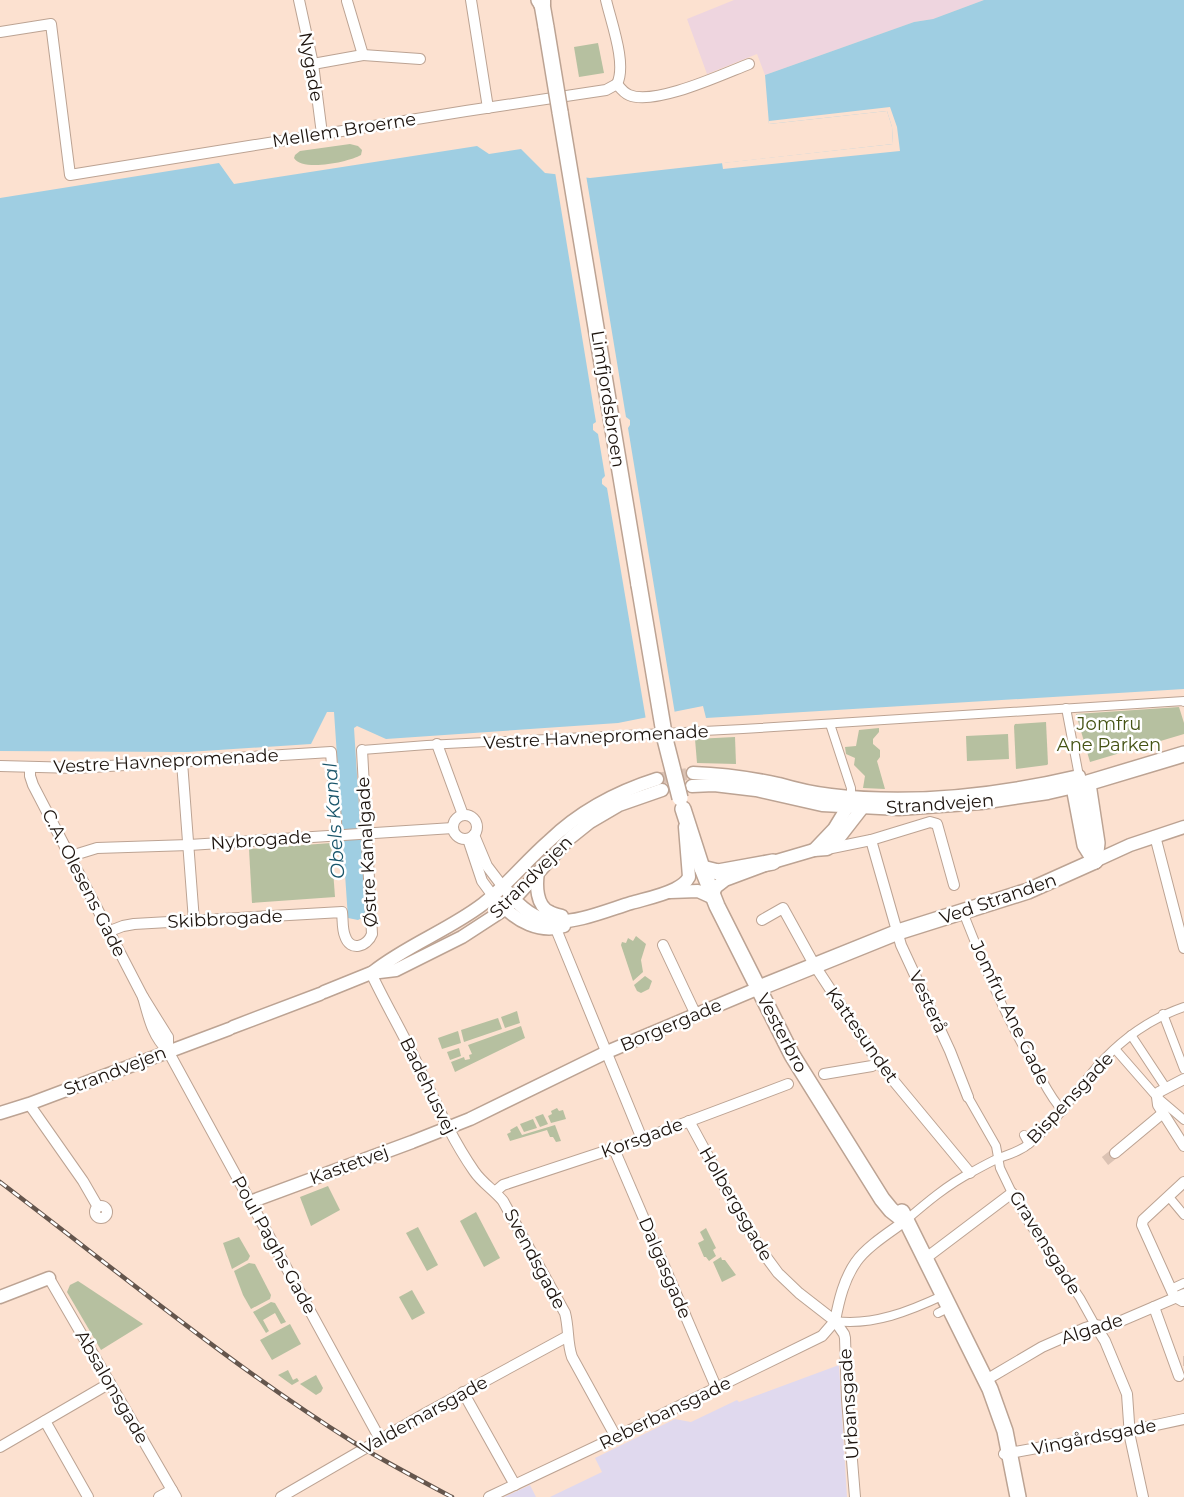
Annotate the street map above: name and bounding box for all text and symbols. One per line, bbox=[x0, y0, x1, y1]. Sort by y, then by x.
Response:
street label: Nygade bbox=[294, 31, 328, 104]
street label: Mellem Broerne bbox=[271, 108, 418, 152]
street label: Limfjordsbroen bbox=[586, 329, 630, 469]
park label: Jomfru Ane Parken bbox=[1057, 713, 1161, 756]
street label: Vestre Havnepromenade bbox=[483, 720, 709, 754]
street label: Vestre Havnepromenade bbox=[53, 744, 279, 778]
water label: Obels Kanal bbox=[318, 761, 350, 880]
street label: Østre Kanalgade bbox=[352, 776, 382, 928]
street label: Strandvejen bbox=[885, 789, 995, 819]
street label: C.A. Olesens Gade bbox=[37, 805, 131, 961]
street label: Nybrogade bbox=[210, 825, 312, 854]
street label: Strandvejen bbox=[485, 831, 577, 923]
street label: Ved Stranden bbox=[937, 869, 1059, 929]
street label: Skibbrogade bbox=[167, 905, 283, 933]
street label: Jomfru Ane Gade bbox=[965, 936, 1055, 1089]
street label: Vesterå bbox=[904, 967, 952, 1037]
street label: Kattesundet bbox=[821, 983, 903, 1087]
street label: Vesterbro bbox=[752, 990, 812, 1076]
street label: Borgergade bbox=[617, 994, 725, 1056]
street label: Badehusvej bbox=[395, 1034, 461, 1138]
street label: Strandvejen bbox=[61, 1041, 169, 1101]
street label: Bispensgade bbox=[1022, 1048, 1118, 1148]
street label: Korsgade bbox=[598, 1113, 686, 1163]
street label: Kastetvej bbox=[307, 1141, 391, 1189]
street label: Holbergsgade bbox=[694, 1143, 778, 1265]
street label: Poul Paghs Gade bbox=[227, 1172, 321, 1318]
street label: Gravensgade bbox=[1004, 1187, 1086, 1299]
street label: Svendsgade bbox=[499, 1205, 571, 1313]
street label: Dalgasgade bbox=[634, 1214, 696, 1322]
street label: Algade bbox=[1058, 1309, 1126, 1349]
street label: Absalonsgade bbox=[71, 1326, 153, 1448]
street label: Urbansgade bbox=[834, 1348, 864, 1460]
street label: Valdemarsgade bbox=[357, 1371, 491, 1459]
street label: Reberbansgade bbox=[596, 1372, 735, 1454]
street label: Vingårdsgade bbox=[1030, 1414, 1158, 1460]

